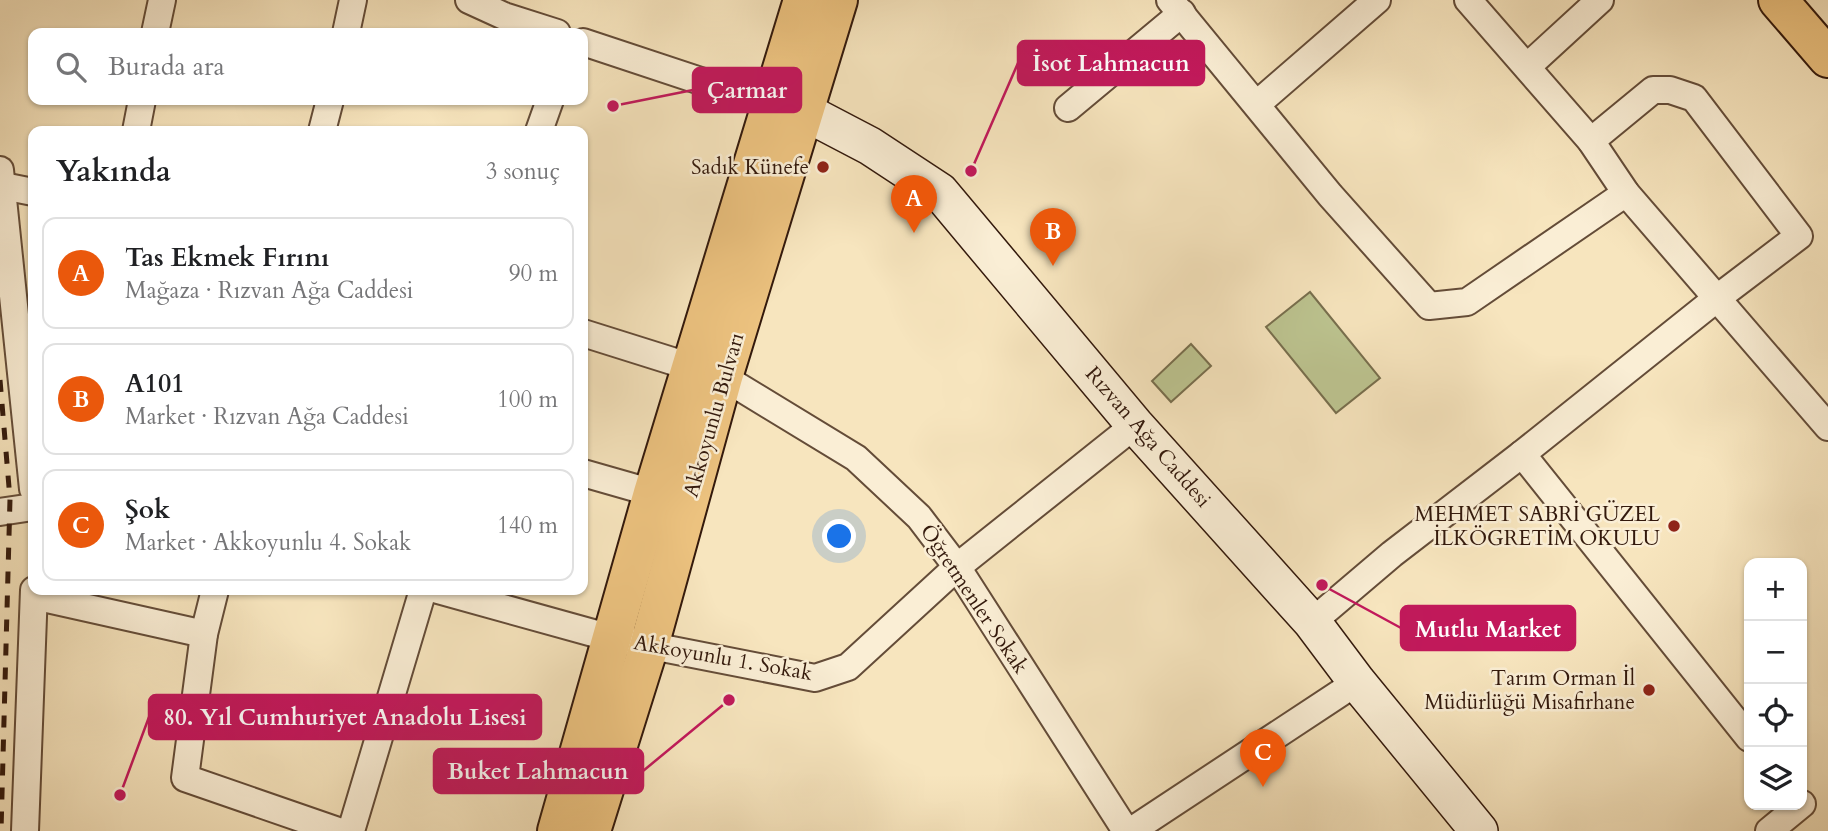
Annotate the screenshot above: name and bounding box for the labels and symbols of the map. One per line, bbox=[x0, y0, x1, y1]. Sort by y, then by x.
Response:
callout: İsot Lahmacun bbox=[1018, 41, 1204, 85]
text: İsot Lahmacun bbox=[1032, 48, 1190, 79]
callout: Çarmar bbox=[693, 68, 801, 112]
text: Çarmar bbox=[707, 75, 788, 106]
place label: Sadık Künefe bbox=[691, 153, 809, 182]
marker: Sadık Künefe bbox=[815, 159, 831, 175]
pin: A bbox=[891, 175, 937, 233]
pin: B bbox=[1030, 208, 1076, 266]
street label: Akkoyunlu Bulvarı bbox=[677, 329, 751, 501]
street label: Rızvan Ağa Caddesi bbox=[1079, 360, 1218, 514]
place label: MEHMET SABRİ GÜZEL İLKÖGRETİM OKULU bbox=[1414, 500, 1660, 553]
marker: MEHMET SABRİ GÜZEL İLKÖGRETİM OKULU bbox=[1666, 518, 1682, 534]
your location bbox=[822, 519, 856, 553]
street label: Öğretmenler Sokak bbox=[913, 519, 1035, 680]
callout: Mutlu Market bbox=[1401, 606, 1575, 650]
text: Mutlu Market bbox=[1415, 614, 1561, 645]
street label: Akkoyunlu 1. Sokak bbox=[631, 628, 815, 688]
place label: Tarım Orman İl Müdürlüğü Misafirhane bbox=[1424, 664, 1635, 717]
marker: Tarım Orman İl Müdürlüğü Misafirhane bbox=[1641, 682, 1657, 698]
callout: 80. Yıl Cumhuriyet Anadolu Lisesi bbox=[149, 695, 541, 739]
text: 80. Yıl Cumhuriyet Anadolu Lisesi bbox=[163, 702, 527, 733]
pin: C bbox=[1240, 729, 1286, 787]
callout: Buket Lahmacun bbox=[434, 749, 643, 793]
text: Buket Lahmacun bbox=[447, 756, 629, 787]

